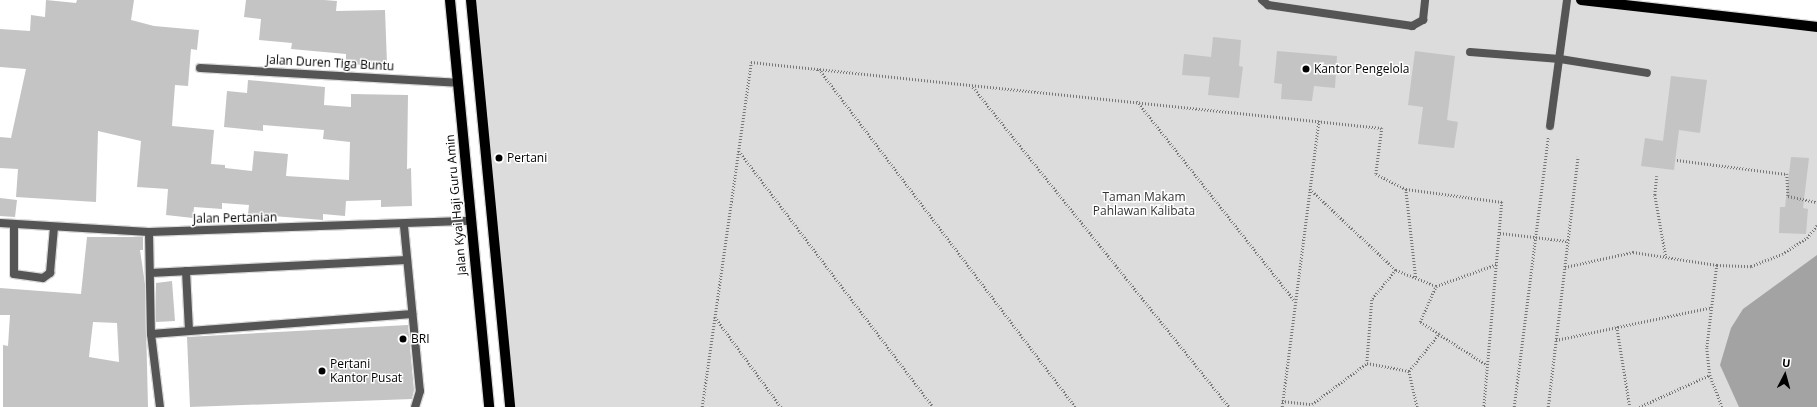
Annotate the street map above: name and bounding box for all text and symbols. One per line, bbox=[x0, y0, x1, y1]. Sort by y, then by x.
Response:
street label: Jalan Duren Tiga Buntu bbox=[266, 52, 394, 74]
place label: Kantor Pengelola bbox=[1314, 62, 1409, 76]
marker: Kantor Pengelola bbox=[1301, 64, 1311, 74]
street label: Jalan Kyai Haji Guru Amin bbox=[443, 134, 469, 276]
place label: Pertani bbox=[507, 151, 547, 165]
marker: Pertani bbox=[494, 153, 504, 163]
park label: Taman Makam Pahlawan Kalibata bbox=[1093, 190, 1195, 218]
street label: Jalan Pertanian bbox=[193, 210, 277, 226]
place label: BRI bbox=[411, 332, 430, 346]
marker: BRI bbox=[398, 334, 408, 344]
north arrow bbox=[1765, 355, 1805, 395]
text: U bbox=[1781, 355, 1791, 370]
place label: Pertani Kantor Pusat bbox=[330, 357, 402, 385]
marker: Pertani Kantor Pusat bbox=[317, 366, 327, 376]

